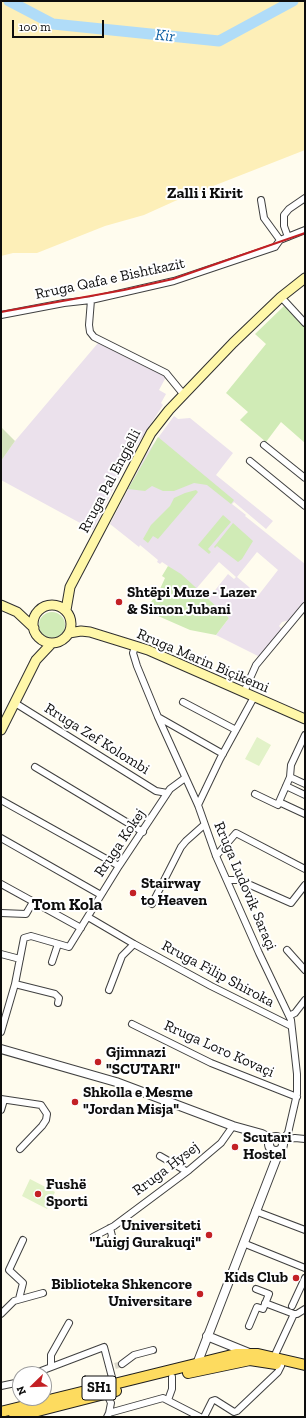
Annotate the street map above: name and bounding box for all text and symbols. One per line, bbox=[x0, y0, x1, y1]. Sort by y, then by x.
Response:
scale bar bbox=[14, 12, 106, 38]
text: 100 m bbox=[19, 20, 51, 34]
water label: Kir bbox=[154, 25, 176, 47]
district label: Zalli i Kirit bbox=[167, 183, 243, 203]
street label: Rruga Qafa e Bishtkazit bbox=[34, 254, 186, 304]
street label: Rruga Pal Engjelli bbox=[75, 426, 145, 536]
place label: Shtëpi Muze - Lazer & Simon Jubani bbox=[127, 584, 257, 619]
marker: Shtëpi Muze - Lazer & Simon Jubani bbox=[114, 597, 124, 607]
street label: Rruga Marin Biçikemi bbox=[134, 625, 272, 697]
street label: Rruga Zef Kolombi bbox=[41, 699, 153, 779]
street label: Rruga Kokej bbox=[91, 806, 149, 880]
street label: Rruga Ludovik Saraçi bbox=[210, 819, 280, 953]
place label: Stairway to Heaven bbox=[141, 875, 207, 910]
marker: Stairway to Heaven bbox=[128, 888, 138, 898]
district label: Tom Kola bbox=[32, 895, 102, 915]
street label: Rruga Filip Shiroka bbox=[159, 937, 277, 1011]
street label: Rruga Loro Kovaçi bbox=[161, 1017, 277, 1081]
place label: Gjimnazi "SCUTARI" bbox=[106, 1044, 180, 1079]
marker: Gjimnazi "SCUTARI" bbox=[93, 1057, 103, 1067]
place label: Shkolla e Mesme "Jordan Misja" bbox=[83, 1084, 193, 1119]
marker: Shkolla e Mesme "Jordan Misja" bbox=[70, 1097, 80, 1107]
place label: Scutari Hostel bbox=[243, 1129, 292, 1164]
street label: Rruga Hysej bbox=[129, 1138, 203, 1200]
marker: Scutari Hostel bbox=[230, 1142, 240, 1152]
place label: Fushë Sporti bbox=[46, 1176, 88, 1211]
marker: Fushë Sporti bbox=[33, 1189, 43, 1199]
place label: Universiteti "Luigj Gurakuqi" bbox=[90, 1217, 201, 1252]
marker: Universiteti "Luigj Gurakuqi" bbox=[204, 1230, 214, 1240]
place label: Kids Club bbox=[224, 1269, 288, 1287]
marker: Kids Club bbox=[291, 1273, 301, 1283]
place label: Biblioteka Shkencore Universitare bbox=[51, 1276, 192, 1311]
marker: Biblioteka Shkencore Universitare bbox=[195, 1289, 205, 1299]
north arrow bbox=[12, 1366, 52, 1406]
road number: SH1 bbox=[82, 1376, 116, 1400]
text: N bbox=[14, 1384, 29, 1397]

